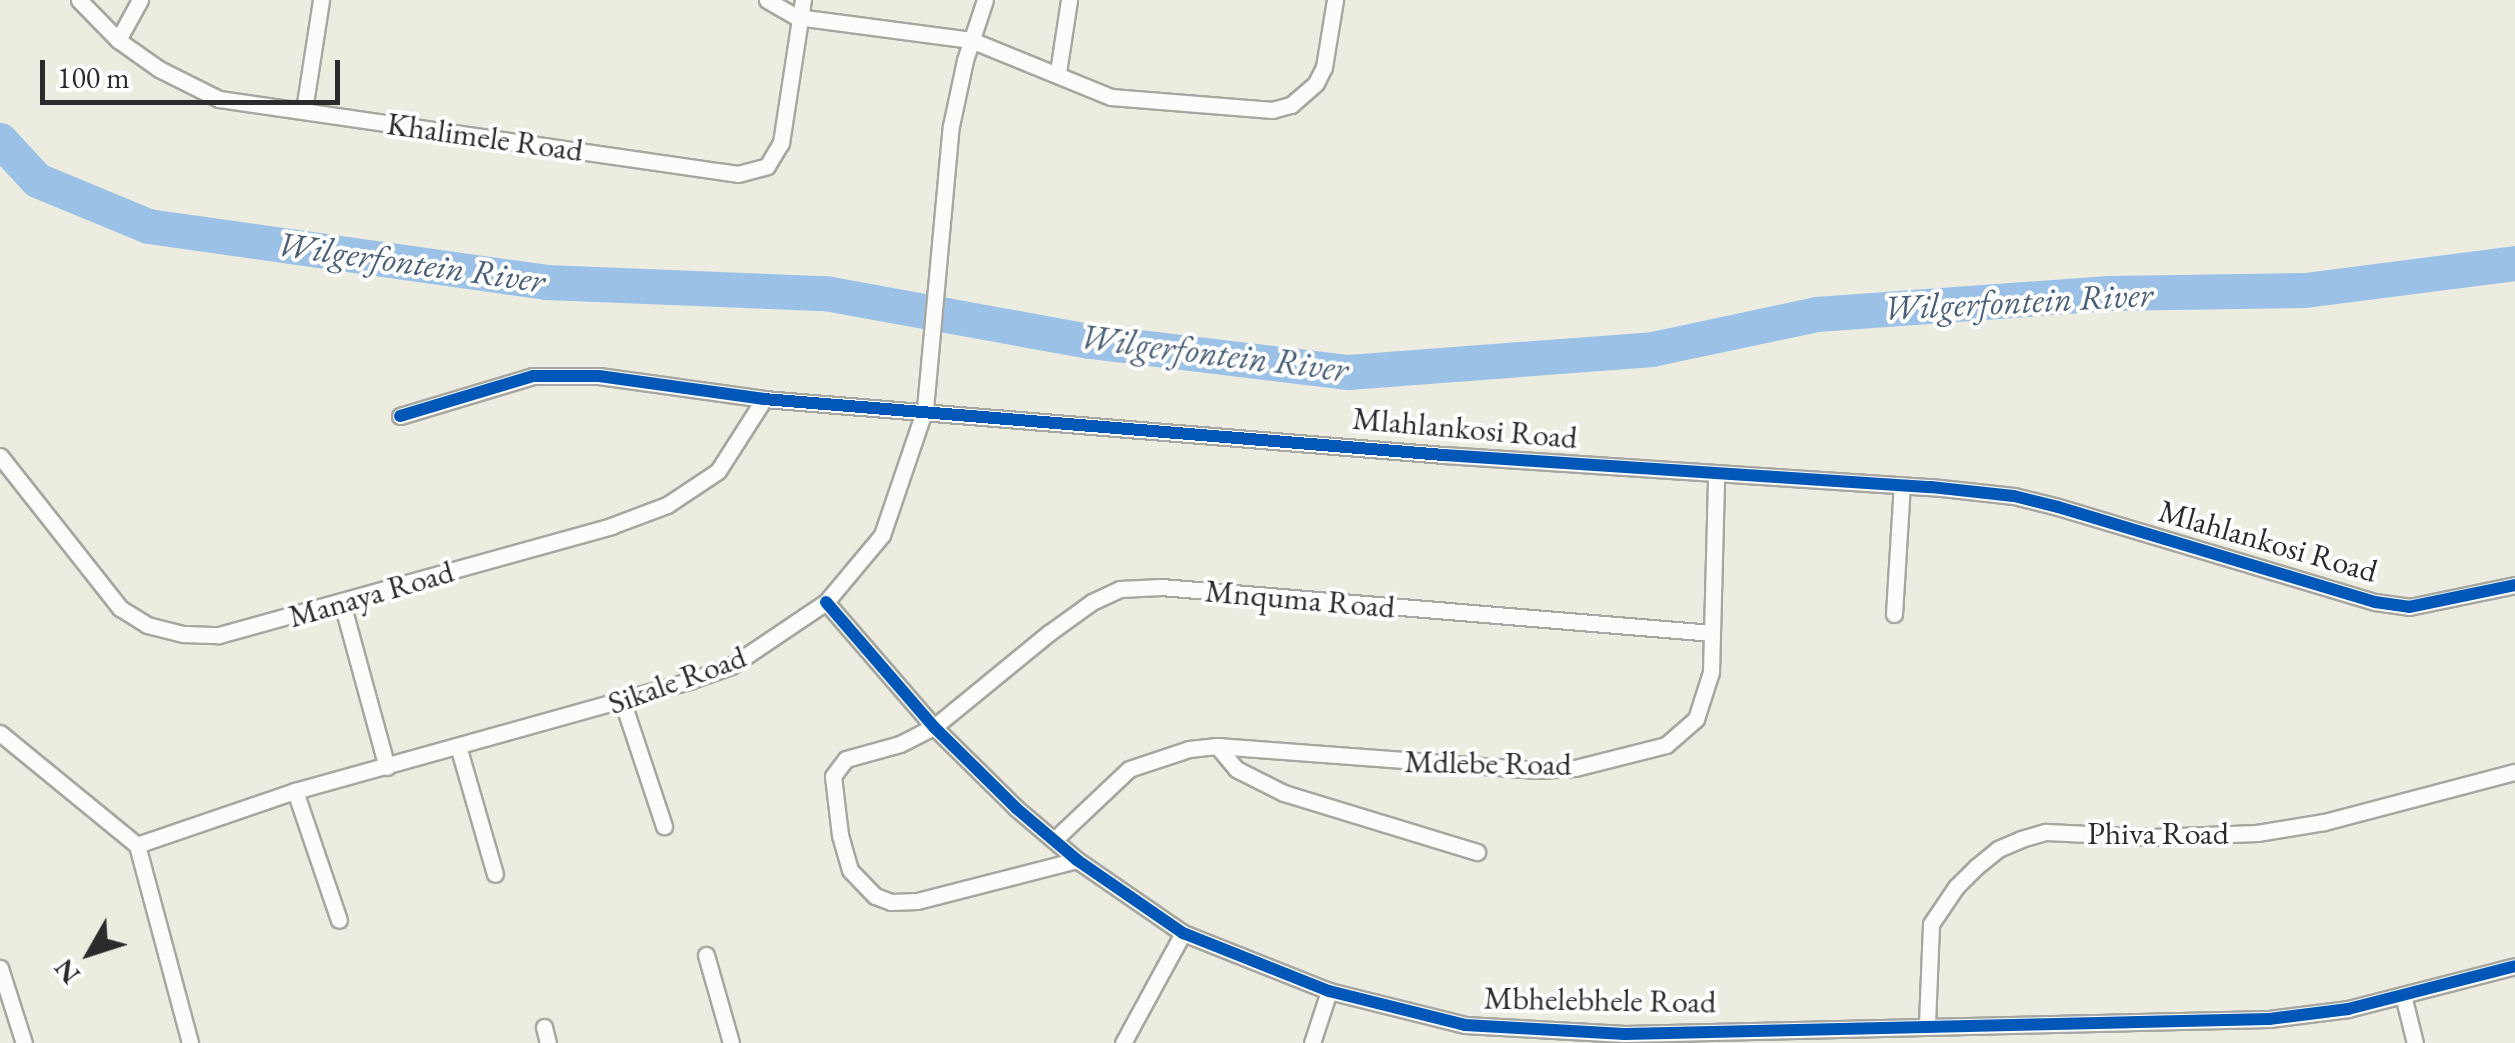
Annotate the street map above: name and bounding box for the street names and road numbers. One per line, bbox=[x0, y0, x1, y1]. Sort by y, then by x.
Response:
street label: Khalimele Road bbox=[385, 104, 585, 170]
street label: Mlahlankosi Road bbox=[1351, 399, 1579, 457]
street label: Mlahlankosi Road bbox=[2154, 491, 2382, 591]
street label: Manaya Road bbox=[284, 552, 458, 636]
street label: Mnquma Road bbox=[1204, 572, 1396, 626]
street label: Sikale Road bbox=[603, 637, 751, 723]
street label: Mdlebe Road bbox=[1404, 742, 1572, 784]
street label: Phiva Road bbox=[2087, 814, 2229, 852]
street label: Mbhelebhele Road bbox=[1483, 979, 1717, 1021]

